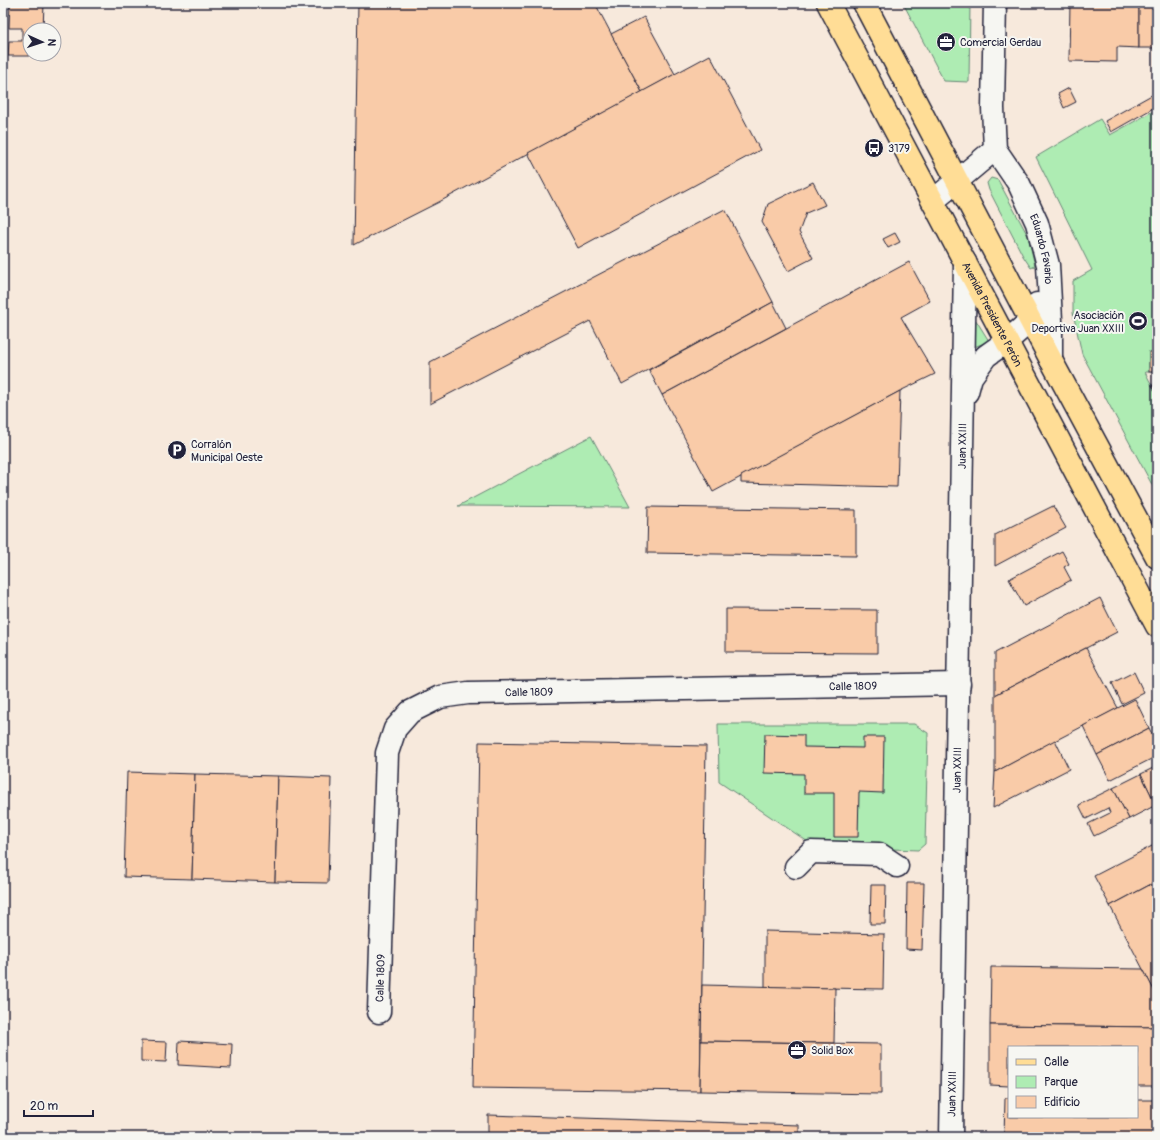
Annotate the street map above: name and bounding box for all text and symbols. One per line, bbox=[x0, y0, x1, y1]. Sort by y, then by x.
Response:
north arrow bbox=[22, 22, 62, 62]
office icon: Comercial Gerdau bbox=[935, 31, 957, 53]
place label: Comercial Gerdau bbox=[960, 36, 1041, 49]
text: N bbox=[45, 38, 58, 47]
bus stop icon: 3179 bbox=[863, 137, 885, 159]
place label: 3179 bbox=[888, 142, 910, 155]
street label: Eduardo Favario bbox=[1027, 212, 1055, 285]
street label: Avenida Presidente Perón bbox=[959, 260, 1025, 369]
place label: Asociación Deportiva Juan XXIII bbox=[1032, 309, 1124, 335]
sports icon: Asociación Deportiva Juan XXIII bbox=[1127, 310, 1149, 332]
street label: Juan XXIII bbox=[956, 423, 969, 469]
place label: Corralón Municipal Oeste bbox=[191, 438, 263, 464]
parking icon: Corralón Municipal Oeste bbox=[166, 439, 188, 461]
street label: Calle 1809 bbox=[829, 679, 877, 693]
street label: Calle 1809 bbox=[505, 685, 554, 699]
street label: Juan XXIII bbox=[951, 747, 964, 793]
street label: Calle 1809 bbox=[373, 953, 388, 1002]
office icon: Solid Box bbox=[786, 1039, 808, 1061]
place label: Solid Box bbox=[811, 1044, 853, 1057]
legend bbox=[1008, 1046, 1138, 1118]
text: Calle bbox=[1044, 1055, 1069, 1070]
street label: Juan XXIII bbox=[945, 1071, 959, 1117]
text: Parque bbox=[1044, 1075, 1078, 1090]
scale bar bbox=[24, 1092, 93, 1118]
text: Edificio bbox=[1044, 1095, 1080, 1110]
text: 20 m bbox=[30, 1099, 59, 1114]

